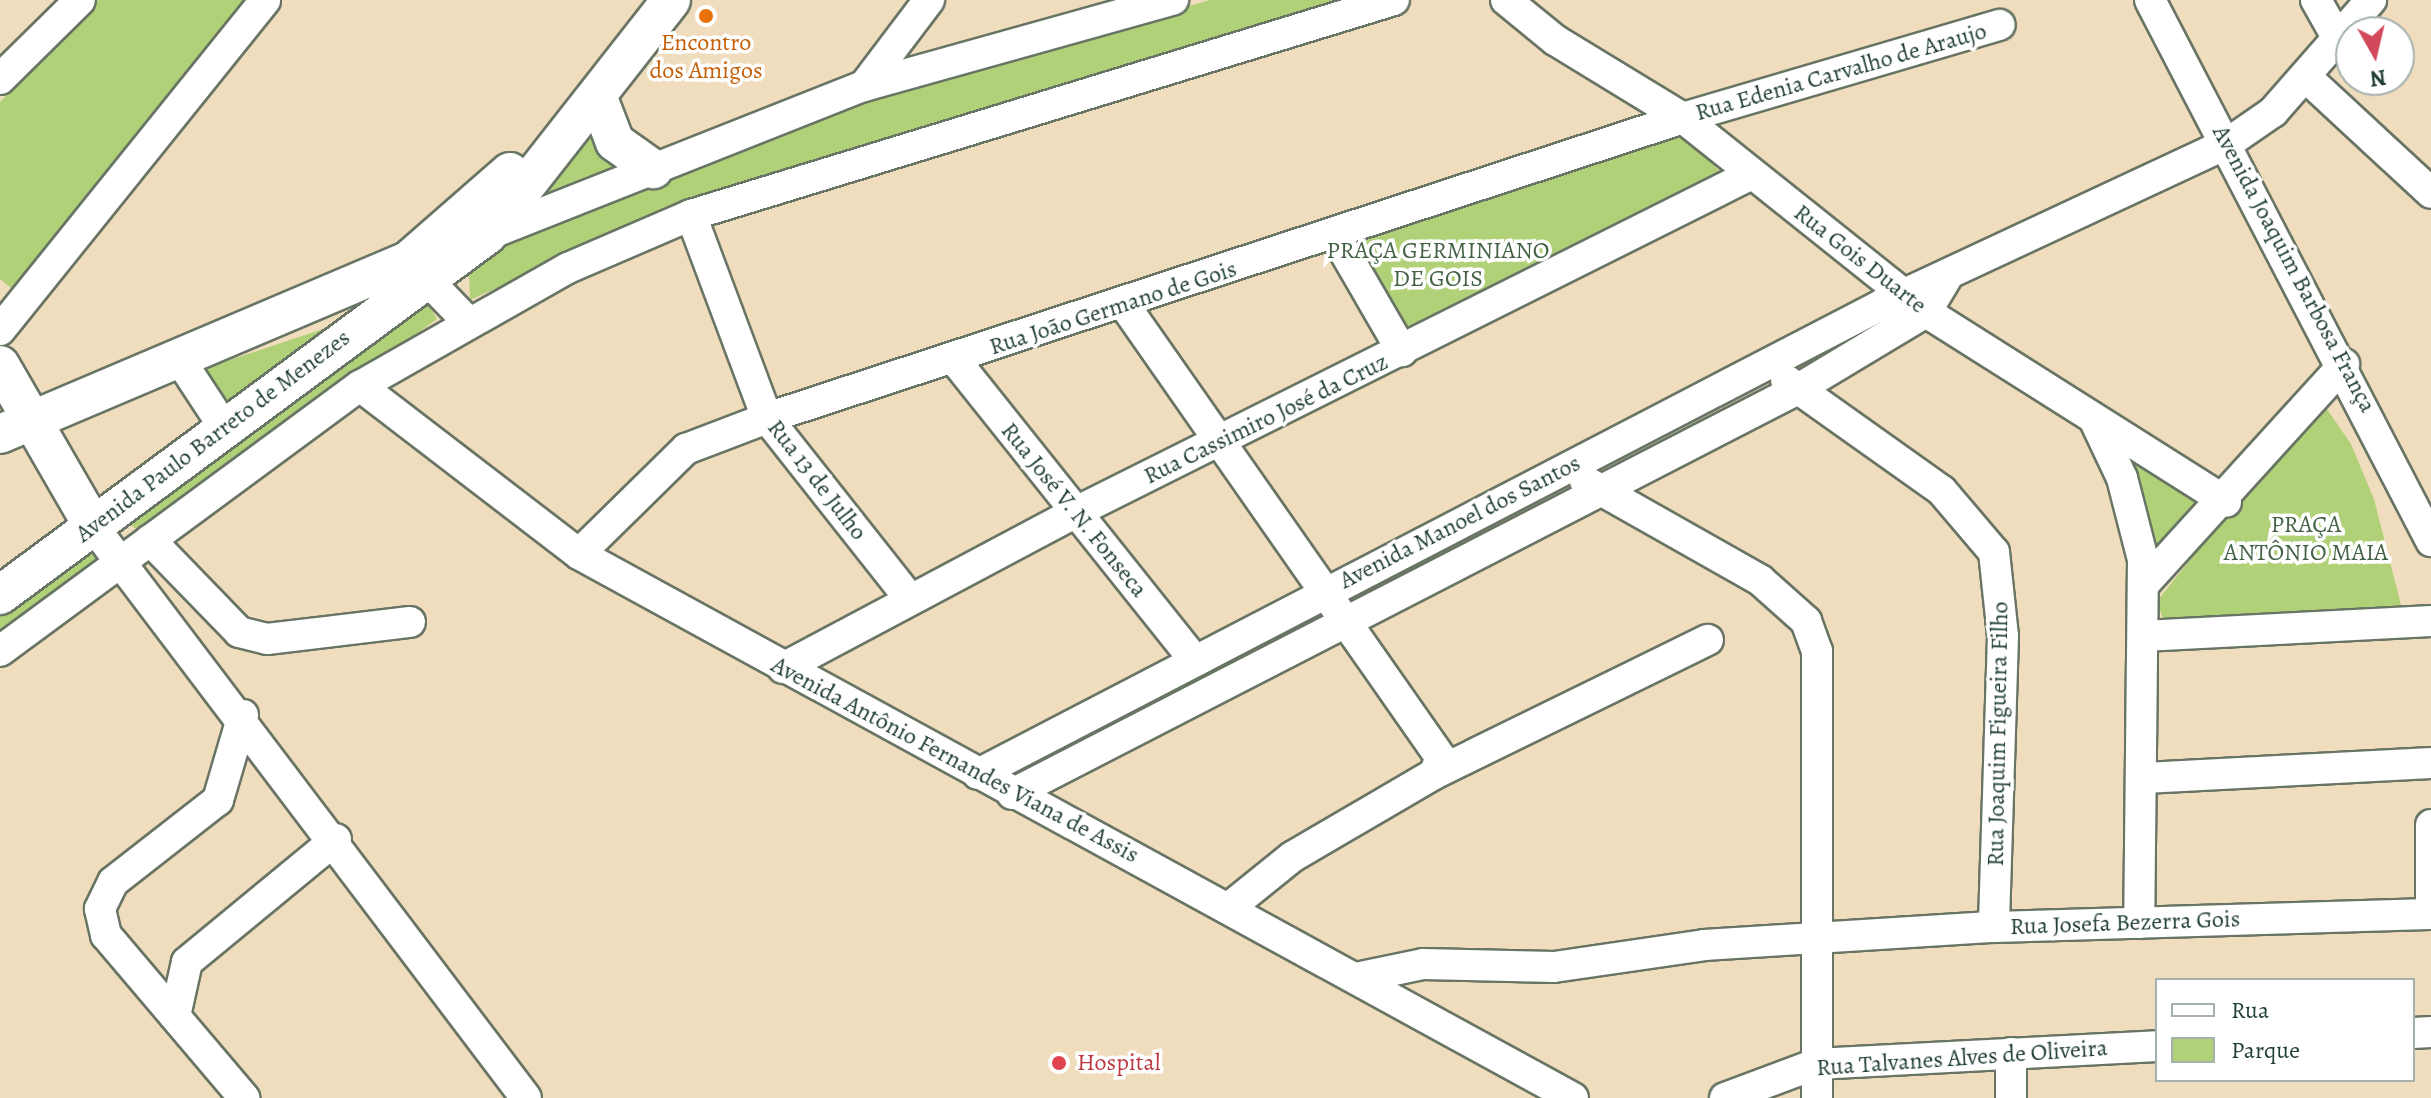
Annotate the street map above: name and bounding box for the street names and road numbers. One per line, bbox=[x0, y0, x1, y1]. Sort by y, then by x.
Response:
street label: Rua Edenia Carvalho de Araujo bbox=[1692, 17, 1990, 127]
street label: Avenida Joaquim Barbosa França bbox=[2206, 121, 2382, 417]
street label: Rua Gois Duarte bbox=[1788, 198, 1932, 320]
street label: Rua João Germano de Gois bbox=[986, 254, 1240, 362]
street label: Avenida Paulo Barreto de Menezes bbox=[70, 323, 356, 549]
street label: Rua Cassimiro José da Cruz bbox=[1139, 347, 1393, 491]
street label: Rua 13 de Julho bbox=[761, 414, 873, 546]
street label: Rua José V. N. Fonseca bbox=[994, 416, 1154, 604]
street label: Avenida Manoel dos Santos bbox=[1335, 449, 1585, 595]
street label: Rua Joaquim Figueira Filho bbox=[1981, 601, 2015, 867]
street label: Avenida Antônio Fernandes Viana de Assis bbox=[766, 651, 1144, 869]
street label: Rua Josefa Bezerra Gois bbox=[2009, 905, 2241, 941]
street label: Rua Talvanes Alves de Oliveira bbox=[1815, 1033, 2109, 1083]

